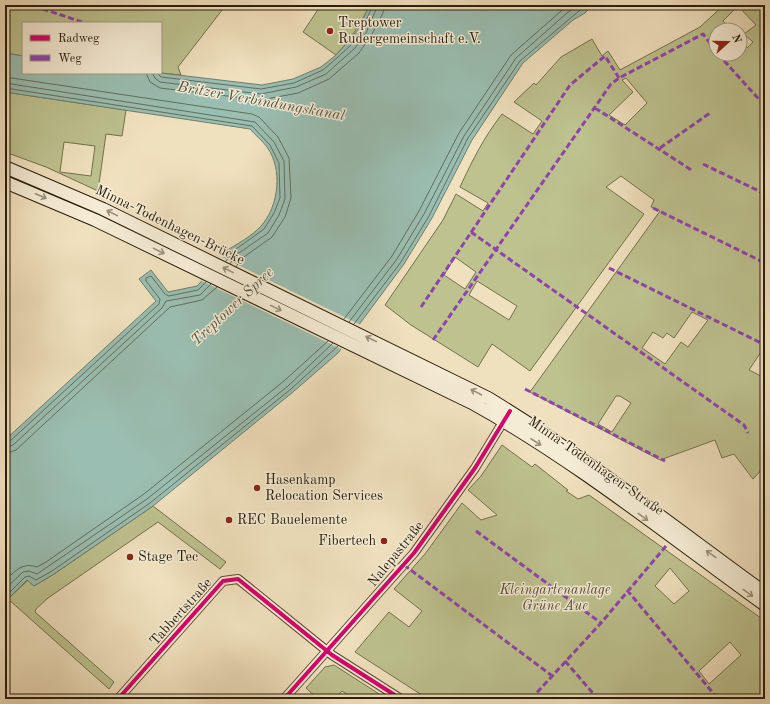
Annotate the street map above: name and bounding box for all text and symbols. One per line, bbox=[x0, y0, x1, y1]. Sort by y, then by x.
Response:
place label: Treptower Rudergemeinschaft e.V. bbox=[338, 16, 481, 46]
legend bbox=[22, 22, 162, 74]
north arrow bbox=[708, 22, 748, 62]
marker: Treptower Rudergemeinschaft e.V. bbox=[325, 26, 335, 36]
text: Radweg bbox=[58, 33, 100, 45]
text: N bbox=[729, 33, 743, 45]
text: Weg bbox=[58, 53, 82, 65]
water label: Britzer Verbindungskanal bbox=[175, 80, 346, 124]
street label: Minna-Todenhagen-Brücke bbox=[93, 183, 247, 267]
one-way arrow bbox=[35, 193, 47, 200]
one-way arrow bbox=[106, 209, 118, 216]
one-way arrow bbox=[153, 248, 165, 255]
water label: Treptower Spree bbox=[189, 265, 277, 349]
one-way arrow bbox=[223, 266, 235, 273]
one-way arrow bbox=[269, 305, 281, 313]
one-way arrow bbox=[365, 335, 377, 343]
one-way arrow bbox=[470, 388, 482, 395]
street label: Minna-Todenhagen-Straße bbox=[526, 414, 666, 518]
one-way arrow bbox=[530, 438, 541, 446]
place label: Hasenkamp Relocation Services bbox=[265, 473, 383, 503]
marker: Hasenkamp Relocation Services bbox=[252, 483, 262, 493]
one-way arrow bbox=[637, 512, 648, 521]
place label: REC Bauelemente bbox=[237, 513, 347, 527]
marker: REC Bauelemente bbox=[224, 515, 234, 525]
street label: Nalepastraße bbox=[366, 519, 426, 589]
place label: Fibertech bbox=[318, 534, 376, 548]
marker: Fibertech bbox=[379, 536, 389, 546]
place label: Stage Tec bbox=[138, 550, 198, 564]
one-way arrow bbox=[705, 550, 716, 558]
marker: Stage Tec bbox=[125, 552, 135, 562]
street label: Tabbertstraße bbox=[147, 576, 215, 648]
park label: Kleingartenanlage Grüne Aue bbox=[498, 583, 611, 613]
one-way arrow bbox=[743, 589, 754, 597]

